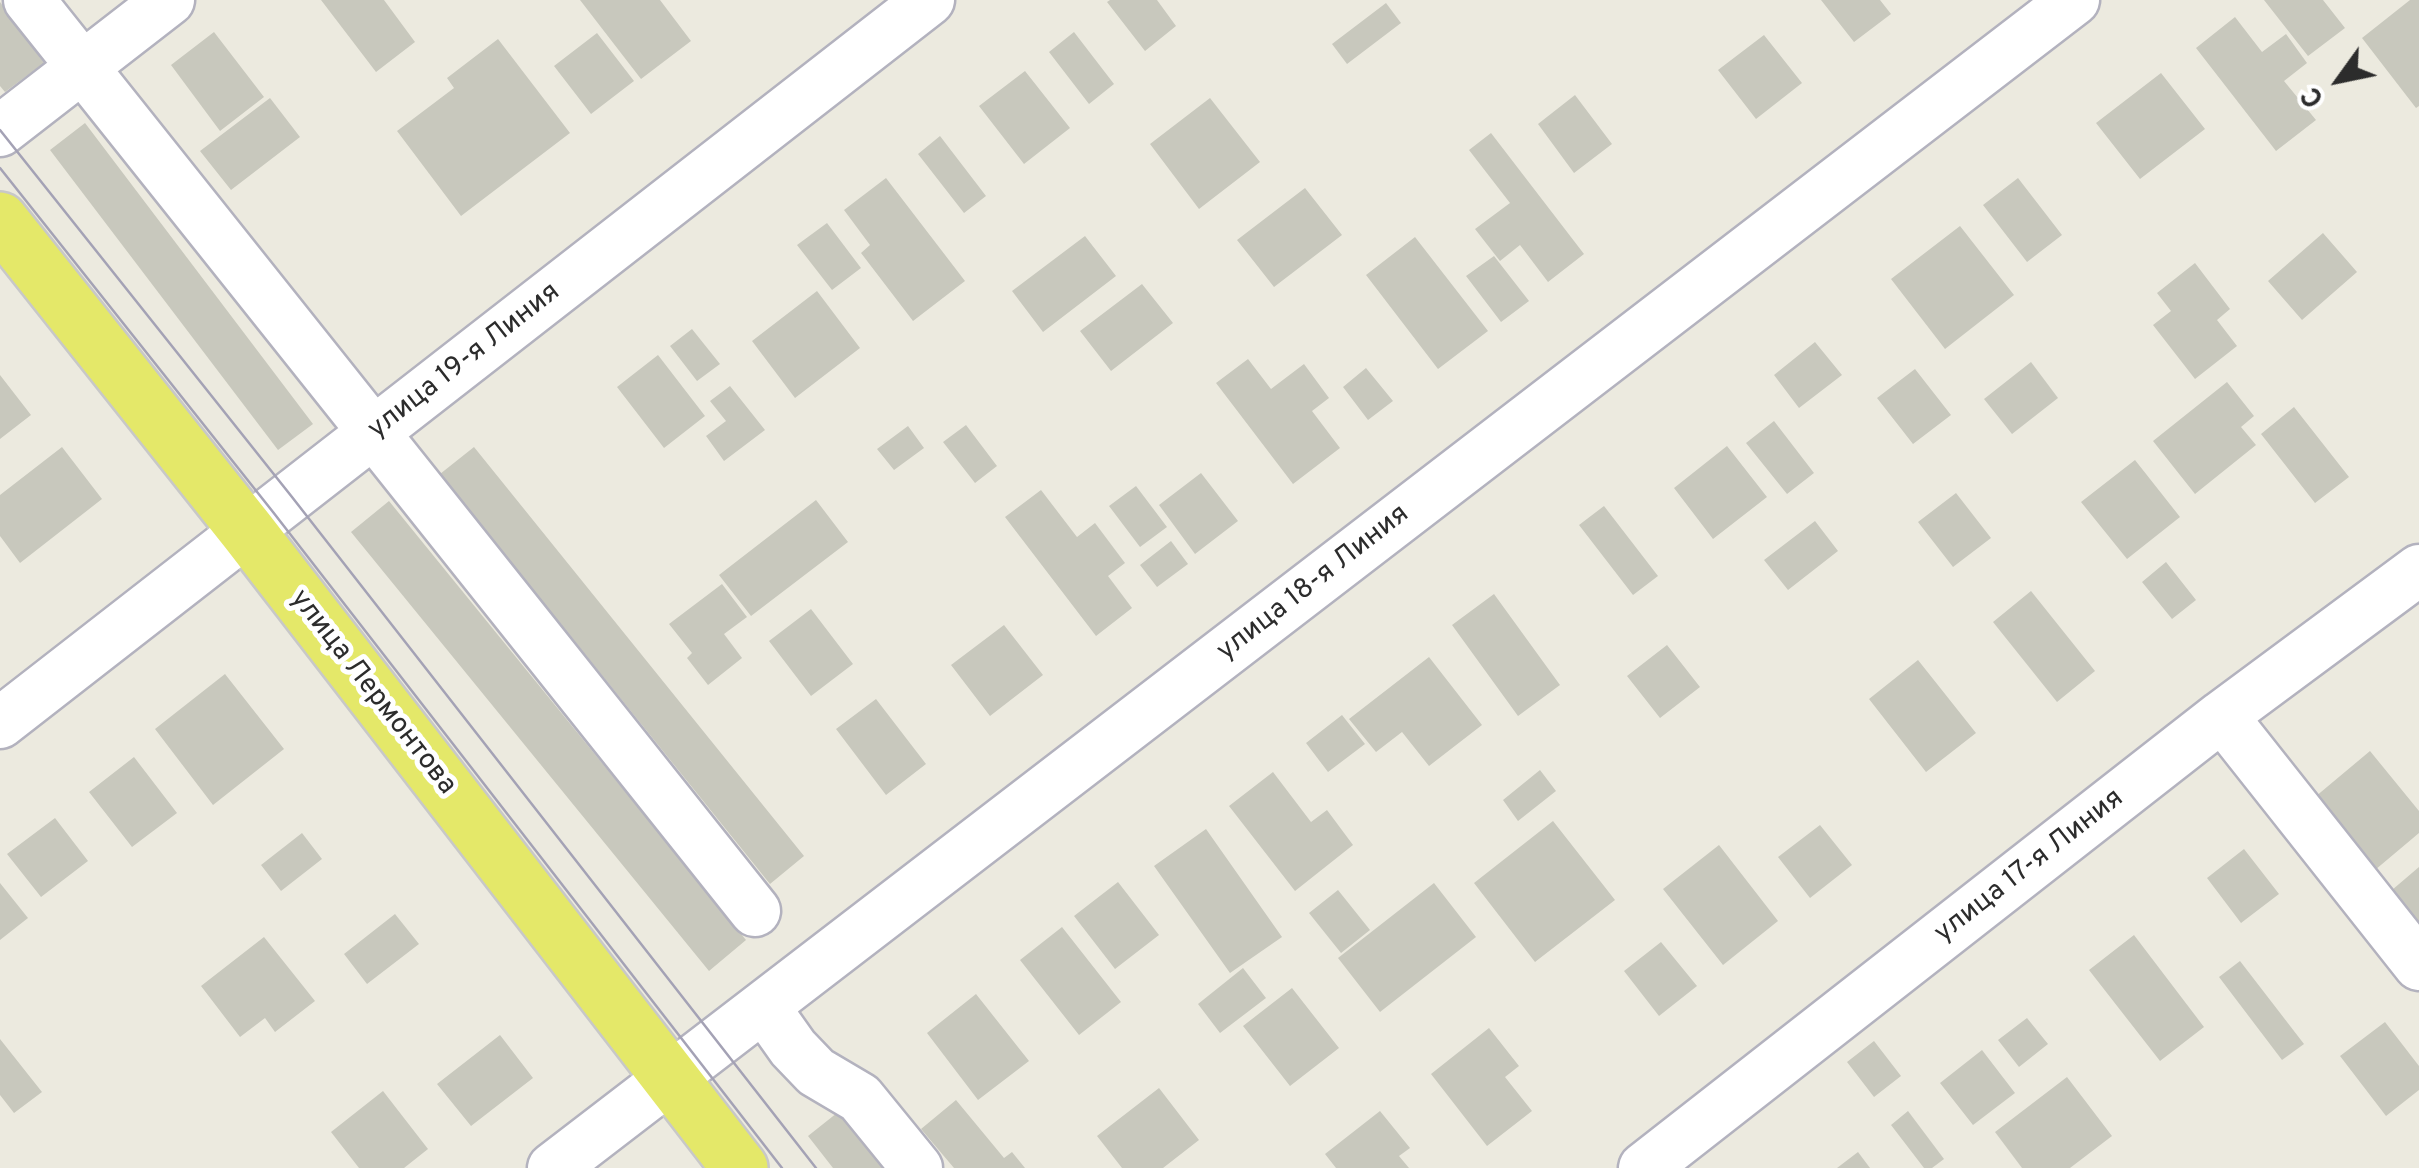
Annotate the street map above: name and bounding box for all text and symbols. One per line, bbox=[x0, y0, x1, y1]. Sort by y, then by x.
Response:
north arrow bbox=[2289, 30, 2389, 130]
text: С bbox=[2294, 79, 2334, 114]
street label: улица 19-я Линия bbox=[362, 277, 568, 447]
street label: улица 18-я Линия bbox=[1211, 499, 1417, 669]
street label: улица Лермонтова bbox=[282, 584, 462, 802]
street label: улица 17-я Линия bbox=[1929, 783, 2131, 951]

